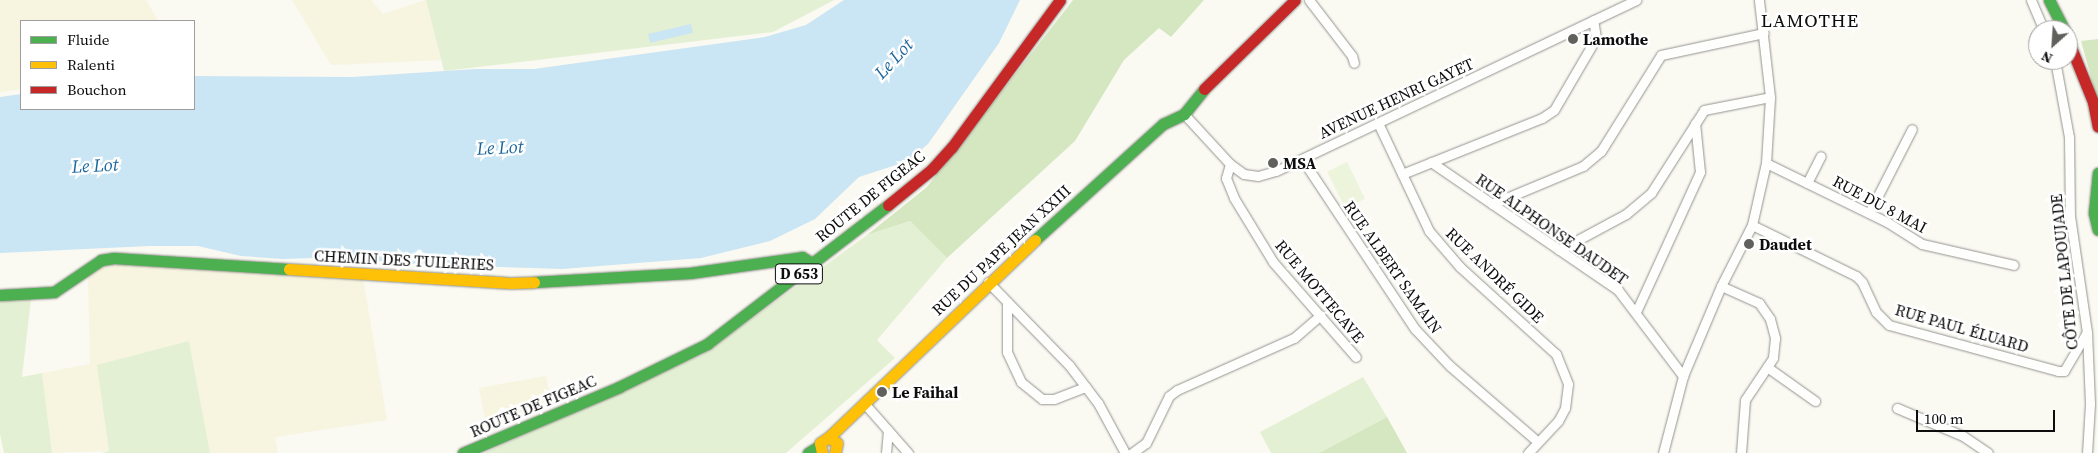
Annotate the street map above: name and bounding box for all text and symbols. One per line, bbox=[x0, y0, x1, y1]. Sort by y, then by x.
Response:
district label: LAMOTHE bbox=[1760, 10, 1860, 32]
legend bbox=[20, 20, 195, 110]
north arrow bbox=[2028, 20, 2078, 70]
text: Fluide bbox=[67, 29, 109, 50]
place label: Lamothe bbox=[1583, 29, 1648, 49]
marker: Lamothe bbox=[1567, 33, 1579, 45]
water label: Le Lot bbox=[870, 35, 918, 83]
text: N bbox=[2038, 46, 2056, 69]
text: Ralenti bbox=[67, 54, 115, 75]
street label: AVENUE HENRI GAYET bbox=[1315, 54, 1477, 142]
text: Bouchon bbox=[67, 79, 127, 100]
water label: Le Lot bbox=[476, 136, 524, 160]
street label: ROUTE DE FIGEAC bbox=[811, 146, 929, 246]
place label: MSA bbox=[1283, 153, 1316, 173]
water label: Le Lot bbox=[71, 154, 119, 178]
marker: MSA bbox=[1267, 157, 1279, 169]
street label: RUE ALPHONSE DAUDET bbox=[1472, 169, 1632, 289]
street label: RUE DU 8 MAI bbox=[1830, 171, 1930, 237]
street label: RUE DU PAPE JEAN XXIII bbox=[928, 181, 1074, 319]
street label: CÔTE DE LAPOUJADE bbox=[2046, 193, 2082, 351]
street label: RUE ALBERT SAMAIN bbox=[1340, 197, 1446, 337]
street label: RUE ANDRÉ GIDE bbox=[1442, 223, 1548, 327]
place label: Daudet bbox=[1759, 234, 1812, 254]
street label: RUE MOTTECAVE bbox=[1271, 236, 1369, 346]
marker: Daudet bbox=[1743, 238, 1755, 250]
street label: CHEMIN DES TUILERIES bbox=[313, 246, 495, 274]
road number: D 653 bbox=[774, 262, 824, 286]
street label: RUE PAUL ÉLUARD bbox=[1893, 300, 2031, 356]
street label: ROUTE DE FIGEAC bbox=[467, 371, 599, 441]
place label: Le Faihal bbox=[892, 382, 958, 402]
marker: Le Faihal bbox=[876, 386, 888, 398]
scale bar bbox=[1918, 400, 2057, 432]
text: 100 m bbox=[1924, 408, 1964, 429]

